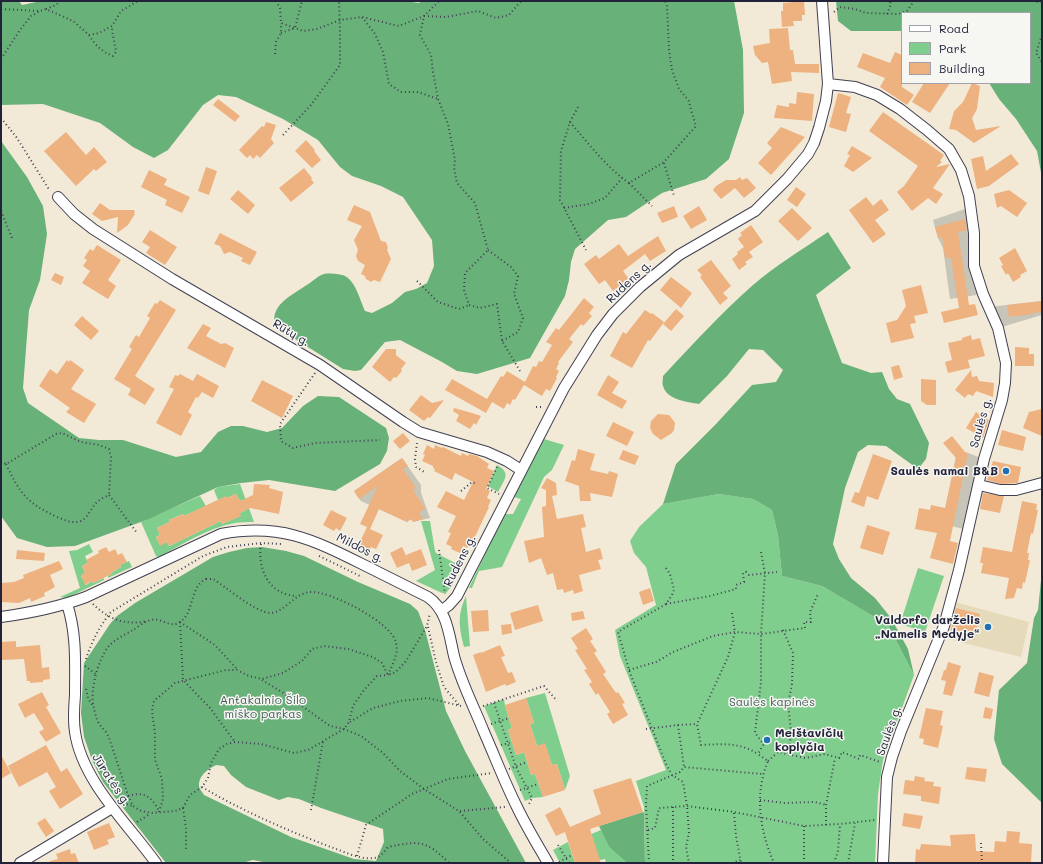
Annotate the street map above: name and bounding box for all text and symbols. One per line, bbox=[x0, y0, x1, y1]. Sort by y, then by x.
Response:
legend bbox=[901, 12, 1031, 84]
text: Road bbox=[939, 20, 969, 36]
text: Park bbox=[939, 40, 966, 56]
text: Building bbox=[939, 60, 985, 76]
street label: Rudens g. bbox=[604, 258, 654, 306]
street label: Rūtų g. bbox=[270, 316, 312, 350]
street label: Saulės g. bbox=[967, 396, 995, 450]
place label: Saulės namai B&B bbox=[891, 464, 998, 478]
marker: Saulės namai B&B bbox=[1001, 466, 1011, 476]
street label: Mildos g. bbox=[334, 530, 386, 566]
street label: Rudens g. bbox=[441, 533, 479, 589]
place label: Valdorfo darželis „Namelis Medyje“ bbox=[875, 613, 980, 641]
marker: Valdorfo darželis „Namelis Medyje“ bbox=[983, 622, 993, 632]
park label: Antakalnio Šilo miško parkas bbox=[220, 693, 306, 721]
park label: Saulės kapinės bbox=[729, 695, 815, 709]
street label: Saulės g. bbox=[873, 704, 905, 758]
place label: Meištavičių koplyčia bbox=[775, 726, 843, 754]
marker: Meištavičių koplyčia bbox=[762, 735, 772, 745]
street label: Jūratės g. bbox=[89, 751, 133, 809]

